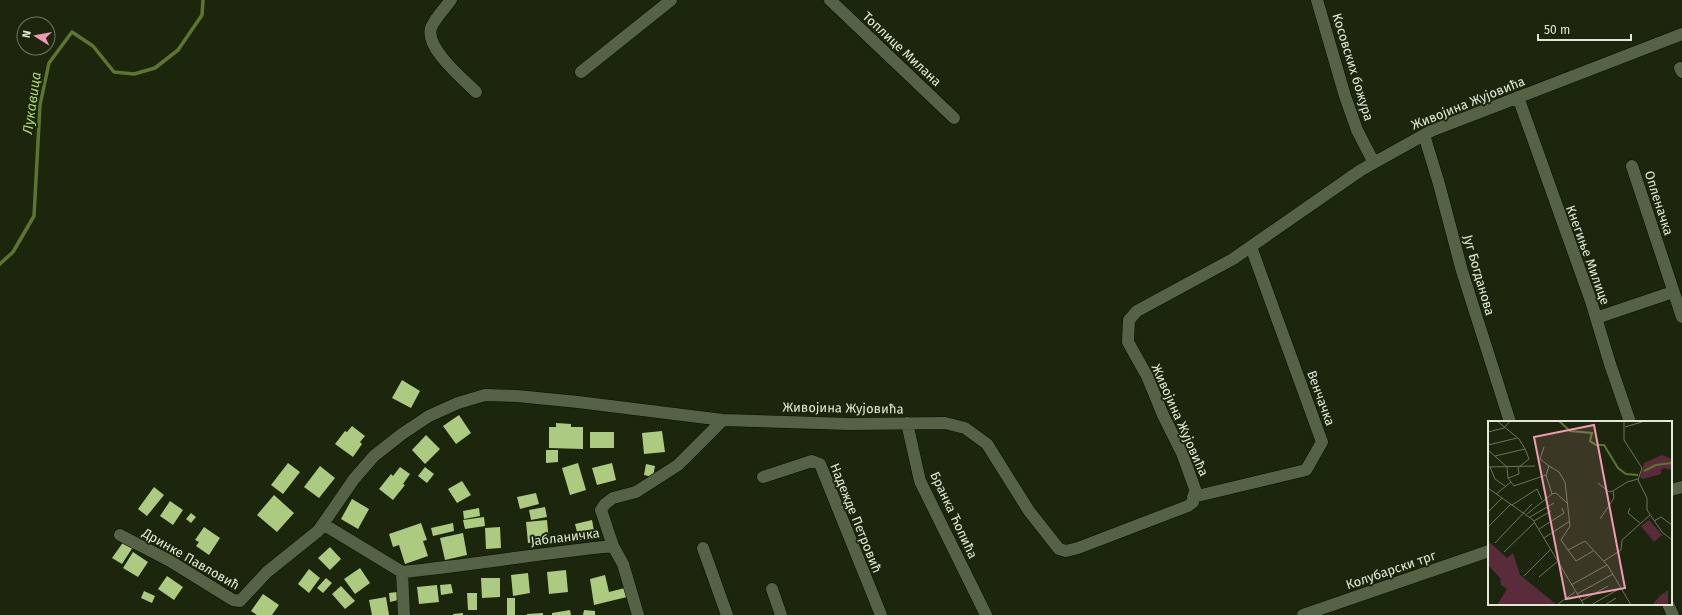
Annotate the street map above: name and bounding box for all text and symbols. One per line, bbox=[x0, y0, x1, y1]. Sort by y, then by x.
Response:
street label: Топлице Милана bbox=[860, 9, 944, 89]
street label: Косовских божура bbox=[1329, 11, 1377, 123]
north arrow bbox=[16, 16, 56, 56]
scale bar bbox=[1538, 16, 1631, 42]
text: 50 m bbox=[1544, 23, 1570, 37]
text: N bbox=[20, 29, 34, 39]
water label: Лукавица bbox=[19, 71, 45, 136]
street label: Живојина Жујовића bbox=[1409, 73, 1527, 133]
street label: Опленачка bbox=[1642, 169, 1676, 237]
street label: Кнегиње Милице bbox=[1563, 203, 1613, 307]
street label: Југ Богданова bbox=[1460, 233, 1498, 317]
street label: Живојина Жујовића bbox=[1149, 362, 1211, 478]
street label: Венчачка bbox=[1304, 368, 1338, 428]
street label: Живојина Жујовића bbox=[782, 399, 904, 417]
inset map bbox=[1488, 421, 1672, 605]
street label: Надежде Петровић bbox=[827, 461, 885, 575]
street label: Бранка Ћопића bbox=[927, 469, 981, 561]
street label: Дринке Павловић bbox=[139, 525, 242, 593]
street label: Јабланичка bbox=[530, 525, 600, 549]
street label: Колубарски трг bbox=[1344, 547, 1438, 592]

